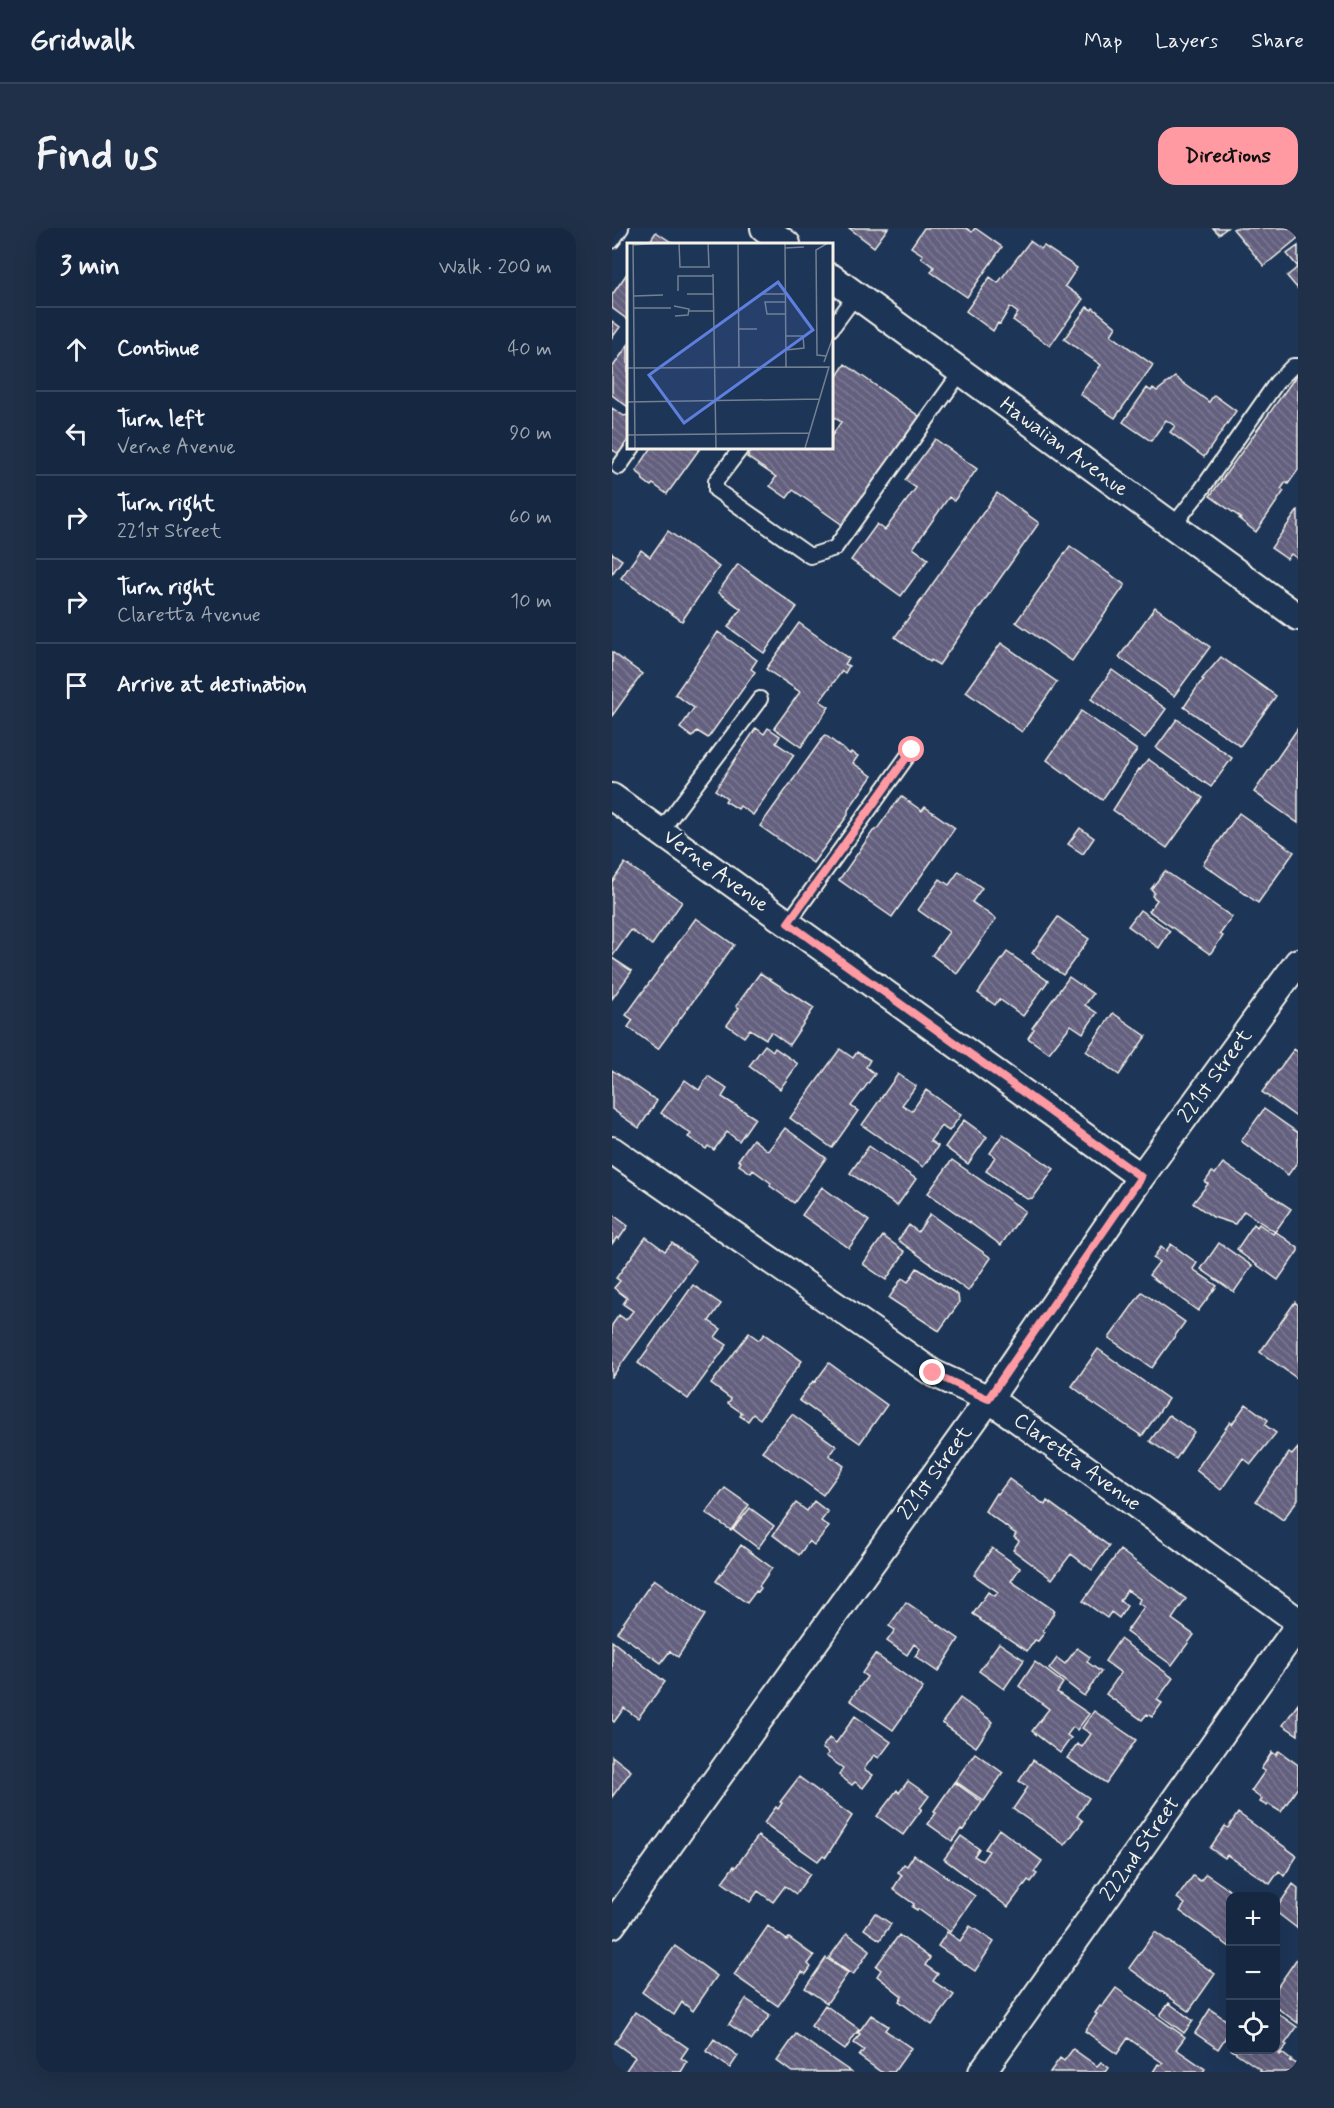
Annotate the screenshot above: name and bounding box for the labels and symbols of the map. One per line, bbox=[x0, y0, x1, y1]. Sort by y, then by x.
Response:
inset map bbox=[627, 243, 832, 448]
street label: Hawaiian Avenue bbox=[994, 391, 1134, 503]
route start bbox=[898, 736, 924, 762]
street label: Verne Avenue bbox=[657, 823, 775, 919]
street label: 221st Street bbox=[1171, 1023, 1259, 1129]
route end bbox=[919, 1359, 945, 1385]
street label: Claretta Avenue bbox=[1008, 1406, 1146, 1518]
street label: 221st Street bbox=[891, 1420, 979, 1526]
street label: 222nd Street bbox=[1094, 1791, 1186, 1907]

